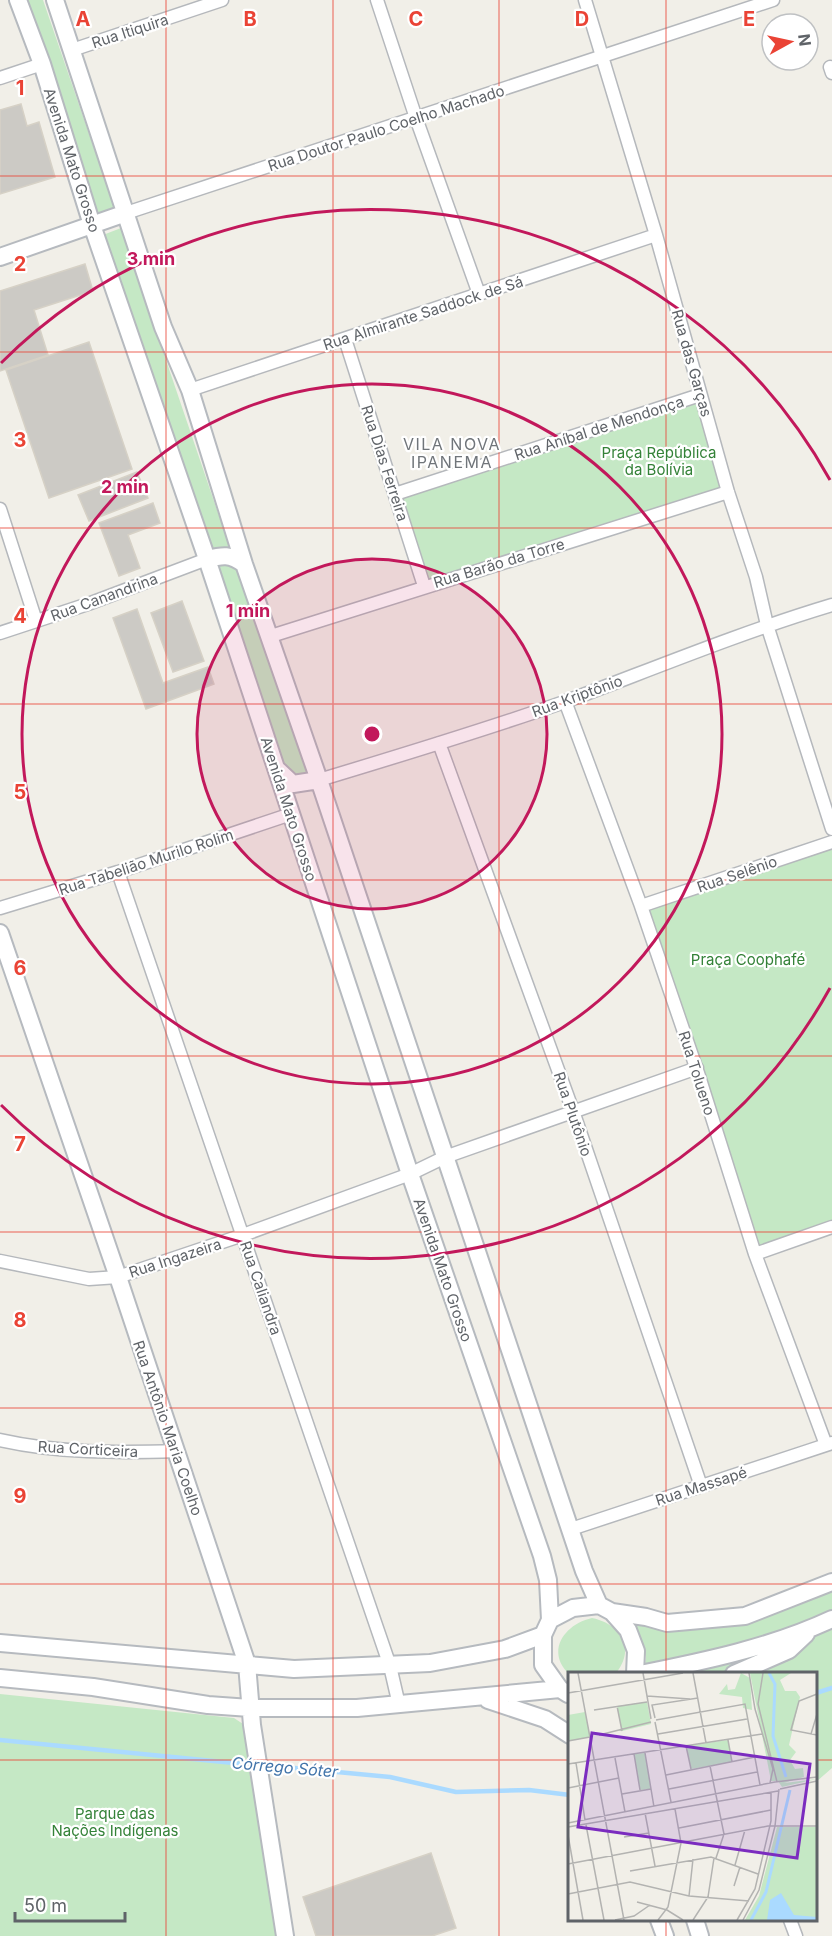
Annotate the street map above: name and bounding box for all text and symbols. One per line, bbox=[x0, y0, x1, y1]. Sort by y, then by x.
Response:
text: A bbox=[76, 7, 91, 31]
text: B bbox=[243, 7, 257, 31]
text: C bbox=[409, 7, 423, 31]
text: D bbox=[575, 7, 589, 31]
text: E bbox=[743, 7, 755, 31]
street label: Rua Itiquira bbox=[89, 10, 171, 52]
north arrow bbox=[760, 12, 820, 72]
text: N bbox=[794, 32, 816, 47]
text: 1 bbox=[16, 76, 24, 100]
street label: Rua Doutor Paulo Coelho Machado bbox=[265, 81, 507, 175]
street label: Avenida Mato Grosso bbox=[40, 85, 104, 235]
text: 3 min bbox=[127, 248, 175, 269]
text: 2 bbox=[14, 252, 26, 276]
street label: Rua Almirante Saddock de Sá bbox=[321, 272, 525, 354]
street label: Rua das Garças bbox=[668, 307, 716, 419]
street label: Rua Aníbal de Mendonça bbox=[512, 392, 686, 464]
street label: Rua Dias Ferreira bbox=[357, 403, 413, 523]
text: 3 bbox=[14, 428, 26, 452]
district label: VILA NOVA IPANEMA bbox=[403, 434, 501, 472]
park label: Praça República da Bolívia bbox=[602, 443, 716, 479]
text: 2 min bbox=[101, 476, 149, 497]
street label: Rua Barão da Torre bbox=[431, 534, 567, 592]
street label: Rua Canandrina bbox=[48, 569, 160, 625]
text: 1 min bbox=[226, 600, 270, 621]
text: 4 bbox=[13, 604, 27, 628]
street label: Rua Kriptônio bbox=[529, 671, 625, 721]
centre of rings bbox=[362, 724, 382, 744]
street label: Avenida Mato Grosso bbox=[257, 734, 321, 884]
text: 5 bbox=[14, 780, 26, 804]
street label: Rua Tabelião Murilo Rolim bbox=[56, 825, 236, 899]
street label: Rua Selênio bbox=[694, 851, 780, 897]
park label: Praça Coophafé bbox=[691, 950, 805, 969]
text: 6 bbox=[14, 956, 27, 980]
street label: Rua Tolueno bbox=[674, 1028, 720, 1118]
street label: Rua Plutônio bbox=[550, 1069, 596, 1159]
text: 7 bbox=[14, 1132, 26, 1156]
street label: Avenida Mato Grosso bbox=[409, 1196, 477, 1344]
street label: Rua Ingazeira bbox=[126, 1234, 224, 1282]
street label: Rua Caliandra bbox=[236, 1238, 286, 1338]
text: 8 bbox=[13, 1308, 27, 1332]
street label: Rua Antônio Maria Coelho bbox=[129, 1338, 207, 1518]
street label: Rua Corticeira bbox=[37, 1437, 139, 1461]
street label: Rua Massapé bbox=[653, 1462, 749, 1510]
text: 9 bbox=[14, 1484, 27, 1508]
inset map bbox=[568, 1672, 817, 1921]
water label: Córrego Sóter bbox=[231, 1752, 340, 1782]
park label: Parque das Nações Indígenas bbox=[51, 1804, 179, 1840]
scale bar bbox=[15, 1885, 124, 1923]
text: 50 m bbox=[24, 1895, 67, 1916]

